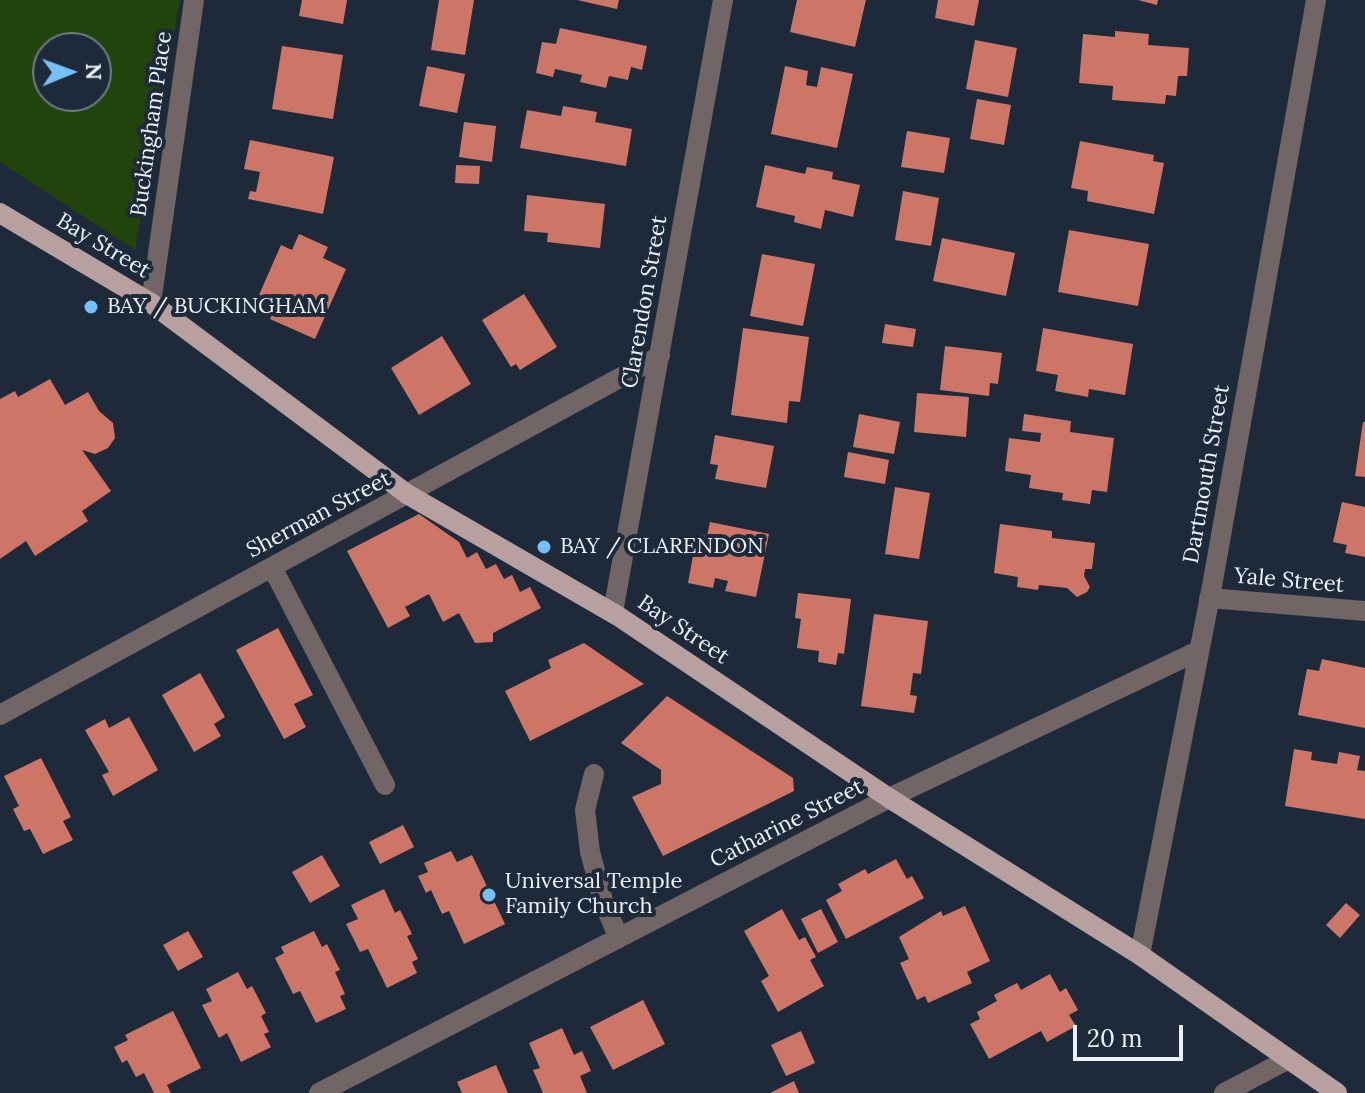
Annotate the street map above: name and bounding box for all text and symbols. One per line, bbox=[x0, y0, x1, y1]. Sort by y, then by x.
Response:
street label: Buckingham Place bbox=[126, 30, 178, 218]
north arrow bbox=[32, 32, 112, 112]
text: N bbox=[80, 63, 108, 80]
street label: Bay Street bbox=[51, 208, 155, 284]
street label: Clarendon Street bbox=[617, 214, 673, 390]
place label: BAY / BUCKINGHAM bbox=[107, 294, 326, 320]
marker: BAY / BUCKINGHAM bbox=[82, 298, 100, 316]
street label: Dartmouth Street bbox=[1178, 382, 1236, 566]
street label: Sherman Street bbox=[242, 466, 396, 564]
place label: BAY / CLARENDON bbox=[560, 534, 764, 560]
marker: BAY / CLARENDON bbox=[535, 538, 553, 556]
street label: Yale Street bbox=[1233, 563, 1345, 599]
street label: Bay Street bbox=[632, 590, 734, 670]
street label: Catharine Street bbox=[706, 774, 868, 874]
place label: Universal Temple Family Church bbox=[505, 869, 682, 920]
marker: Universal Temple Family Church bbox=[480, 886, 498, 904]
scale bar bbox=[1077, 1009, 1187, 1059]
text: 20 m bbox=[1087, 1023, 1143, 1054]

